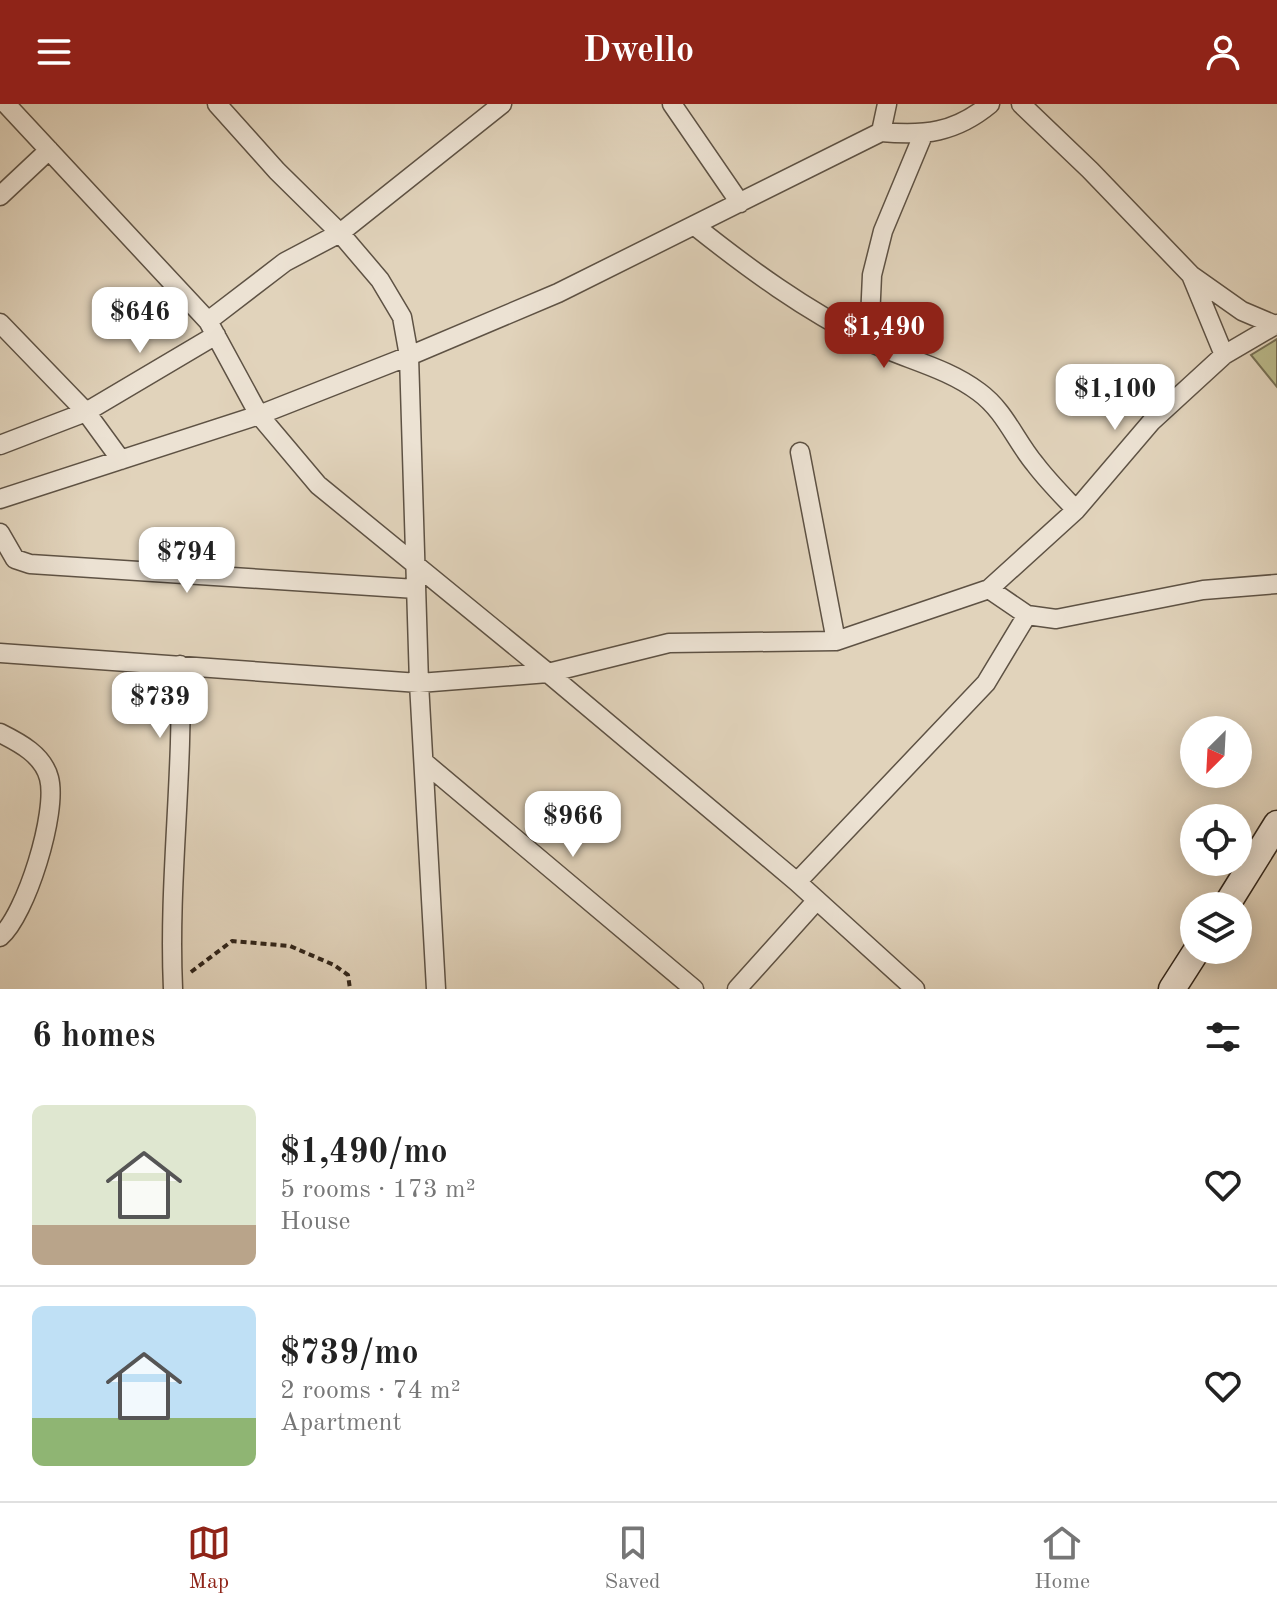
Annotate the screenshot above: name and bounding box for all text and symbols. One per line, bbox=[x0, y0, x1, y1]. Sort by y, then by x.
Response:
icon: menu bbox=[32, 30, 76, 74]
icon: person bbox=[1201, 30, 1245, 74]
text: Dwello bbox=[583, 34, 694, 70]
pin: $646 bbox=[93, 287, 187, 355]
text: $646 bbox=[110, 300, 170, 326]
pin: $1,490 bbox=[819, 302, 949, 370]
text: $1,490 bbox=[843, 315, 925, 341]
pin: $1,100 bbox=[1050, 364, 1180, 432]
text: $1,100 bbox=[1074, 377, 1156, 403]
pin: $794 bbox=[140, 527, 234, 595]
text: $794 bbox=[157, 540, 217, 566]
pin: $739 bbox=[113, 672, 207, 740]
text: $739 bbox=[130, 685, 190, 711]
north arrow bbox=[1180, 716, 1252, 788]
map controls bbox=[1180, 716, 1252, 964]
pin: $966 bbox=[526, 791, 620, 859]
text: $966 bbox=[543, 804, 603, 830]
button: locate bbox=[1180, 804, 1252, 876]
button: layers bbox=[1180, 892, 1252, 964]
icon: filters bbox=[1201, 1015, 1245, 1059]
text: 6 homes bbox=[32, 1020, 155, 1054]
text: $1,490/mo bbox=[280, 1136, 448, 1170]
icon: home bbox=[96, 1137, 192, 1233]
icon: heart bbox=[1201, 1163, 1245, 1207]
text: 5 rooms · 173 m² bbox=[280, 1177, 476, 1203]
text: House bbox=[280, 1209, 351, 1235]
text: $739/mo bbox=[280, 1337, 419, 1371]
icon: home bbox=[96, 1338, 192, 1434]
icon: heart bbox=[1201, 1364, 1245, 1408]
text: 2 rooms · 74 m² bbox=[280, 1378, 461, 1404]
text: Apartment bbox=[280, 1410, 402, 1436]
tab: Map bbox=[187, 1521, 231, 1596]
tab: Saved bbox=[605, 1521, 661, 1596]
tab: Home bbox=[1034, 1521, 1090, 1596]

